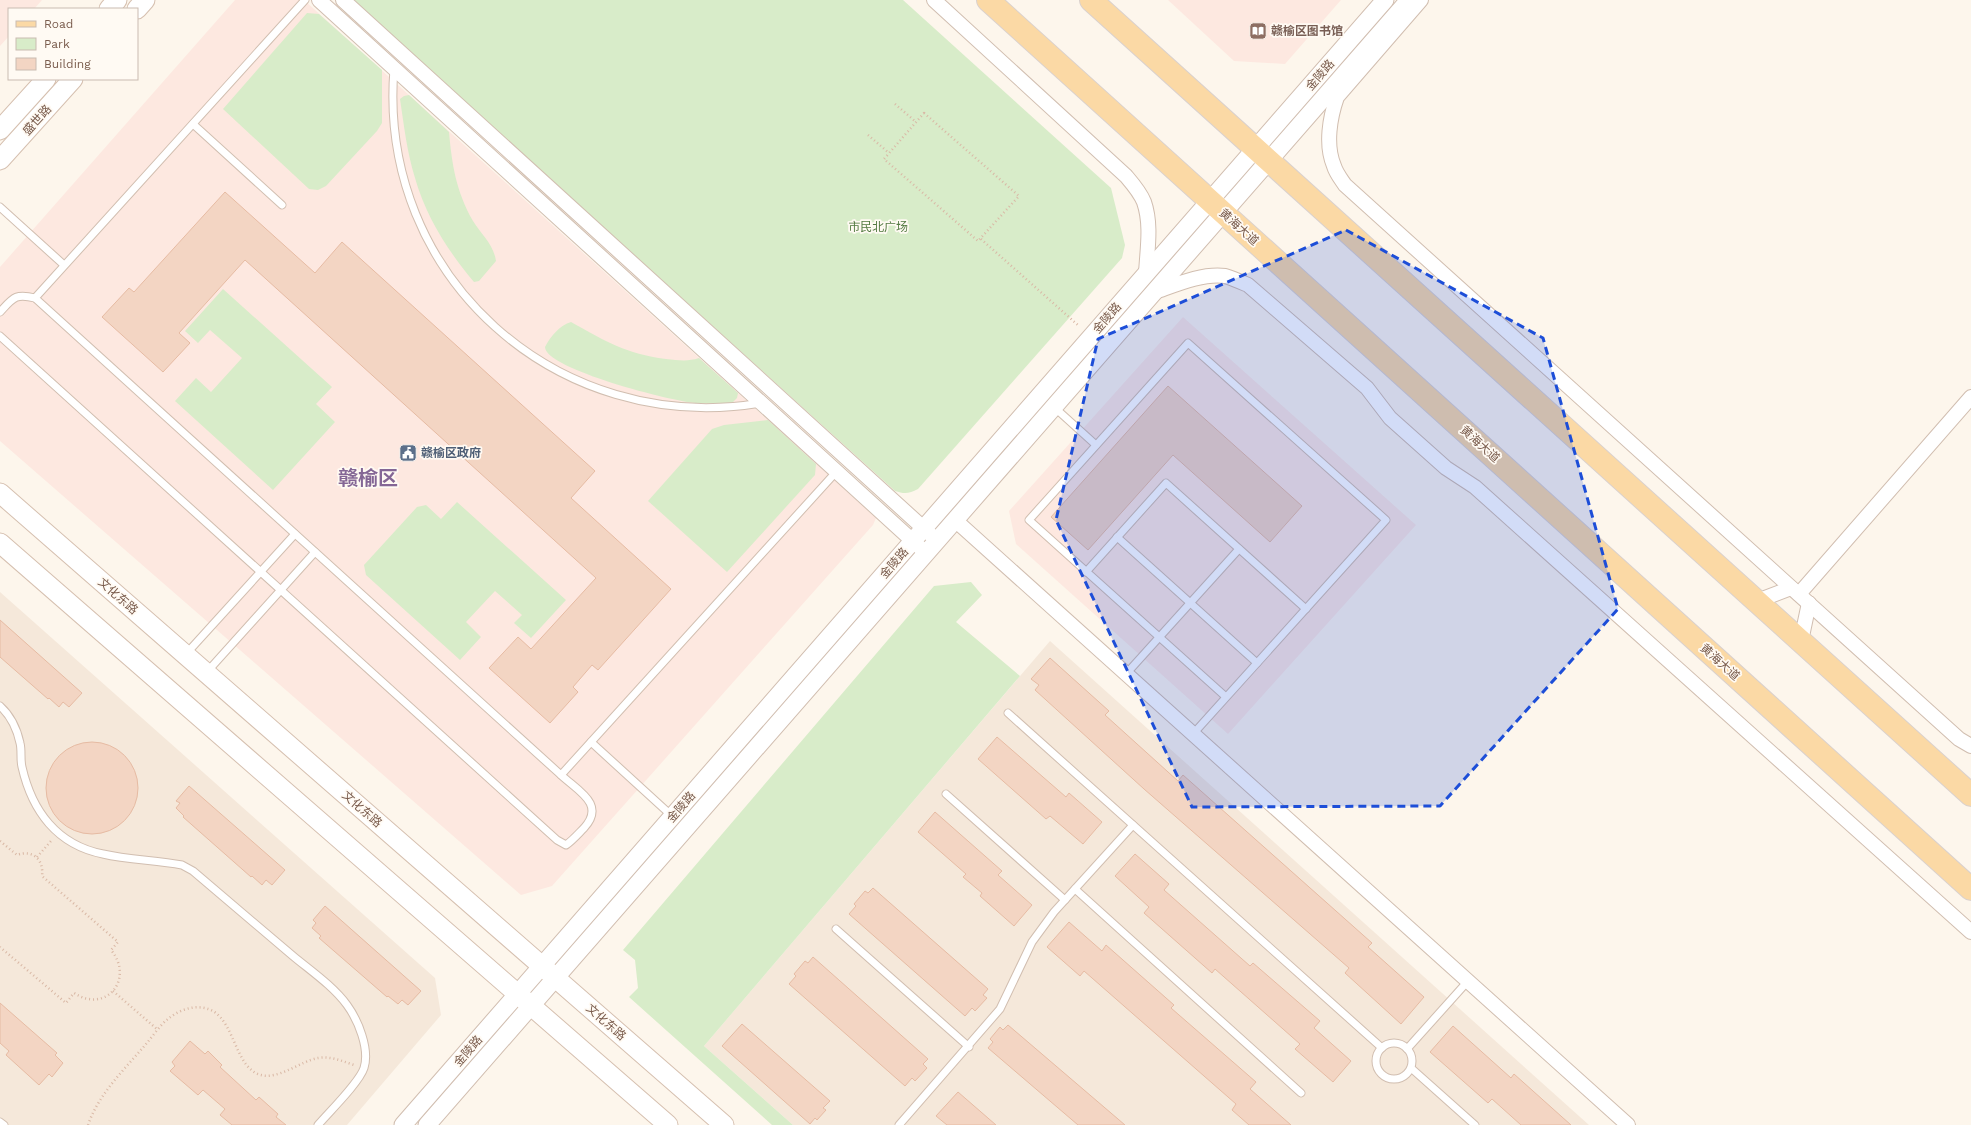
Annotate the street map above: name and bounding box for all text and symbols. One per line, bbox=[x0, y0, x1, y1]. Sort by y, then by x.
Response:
legend bbox=[8, 8, 138, 80]
text: Road bbox=[44, 17, 73, 31]
library icon: 赣榆区图书馆 bbox=[1248, 21, 1268, 41]
place label: 赣榆区图书馆 bbox=[1271, 24, 1343, 38]
text: Park bbox=[44, 37, 70, 51]
text: Building bbox=[44, 57, 91, 71]
street label: 金陵路 bbox=[1303, 57, 1337, 93]
street label: 盛世路 bbox=[20, 102, 54, 138]
street label: 黄海大道 bbox=[1216, 206, 1262, 248]
park label: 市民北广场 bbox=[848, 220, 908, 234]
street label: 金陵路 bbox=[1090, 300, 1124, 336]
street label: 黄海大道 bbox=[1457, 423, 1503, 465]
public building icon: 赣榆区政府 bbox=[398, 443, 418, 463]
place label: 赣榆区政府 bbox=[421, 446, 481, 460]
district label: 赣榆区 bbox=[338, 466, 398, 490]
street label: 金陵路 bbox=[877, 545, 911, 581]
street label: 文化东路 bbox=[95, 575, 141, 617]
street label: 黄海大道 bbox=[1697, 641, 1743, 683]
street label: 文化东路 bbox=[339, 788, 385, 830]
street label: 金陵路 bbox=[664, 789, 698, 825]
street label: 文化东路 bbox=[583, 1001, 629, 1043]
street label: 金陵路 bbox=[451, 1033, 485, 1069]

